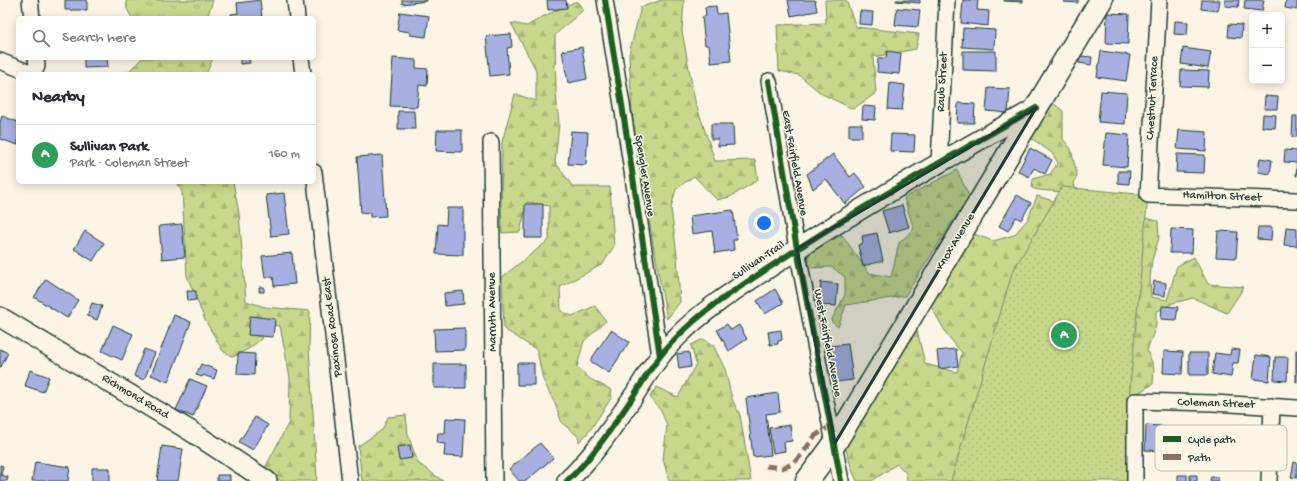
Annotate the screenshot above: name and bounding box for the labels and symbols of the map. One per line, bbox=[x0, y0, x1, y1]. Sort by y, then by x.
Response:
street label: Raub Street bbox=[934, 51, 952, 112]
street label: Chestnut Terrace bbox=[1144, 55, 1162, 140]
street label: East Fairfield Avenue bbox=[778, 109, 810, 218]
street label: Spengler Avenue bbox=[631, 134, 657, 218]
street label: Hamilton Street bbox=[1182, 189, 1263, 205]
street label: Knox Avenue bbox=[934, 210, 979, 273]
your location bbox=[754, 213, 774, 233]
street label: Sullivan Trail bbox=[730, 238, 788, 284]
street label: Marruth Avenue bbox=[485, 271, 501, 352]
street label: Paxinosa Road East bbox=[320, 275, 346, 379]
street label: West Fairfield Avenue bbox=[810, 288, 844, 399]
pin: A bbox=[1051, 320, 1077, 350]
street label: Richmond Road bbox=[99, 371, 172, 423]
street label: Coleman Street bbox=[1177, 396, 1256, 412]
legend bbox=[1155, 425, 1287, 471]
text: Cycle path bbox=[1188, 435, 1236, 447]
text: Path bbox=[1187, 453, 1211, 465]

